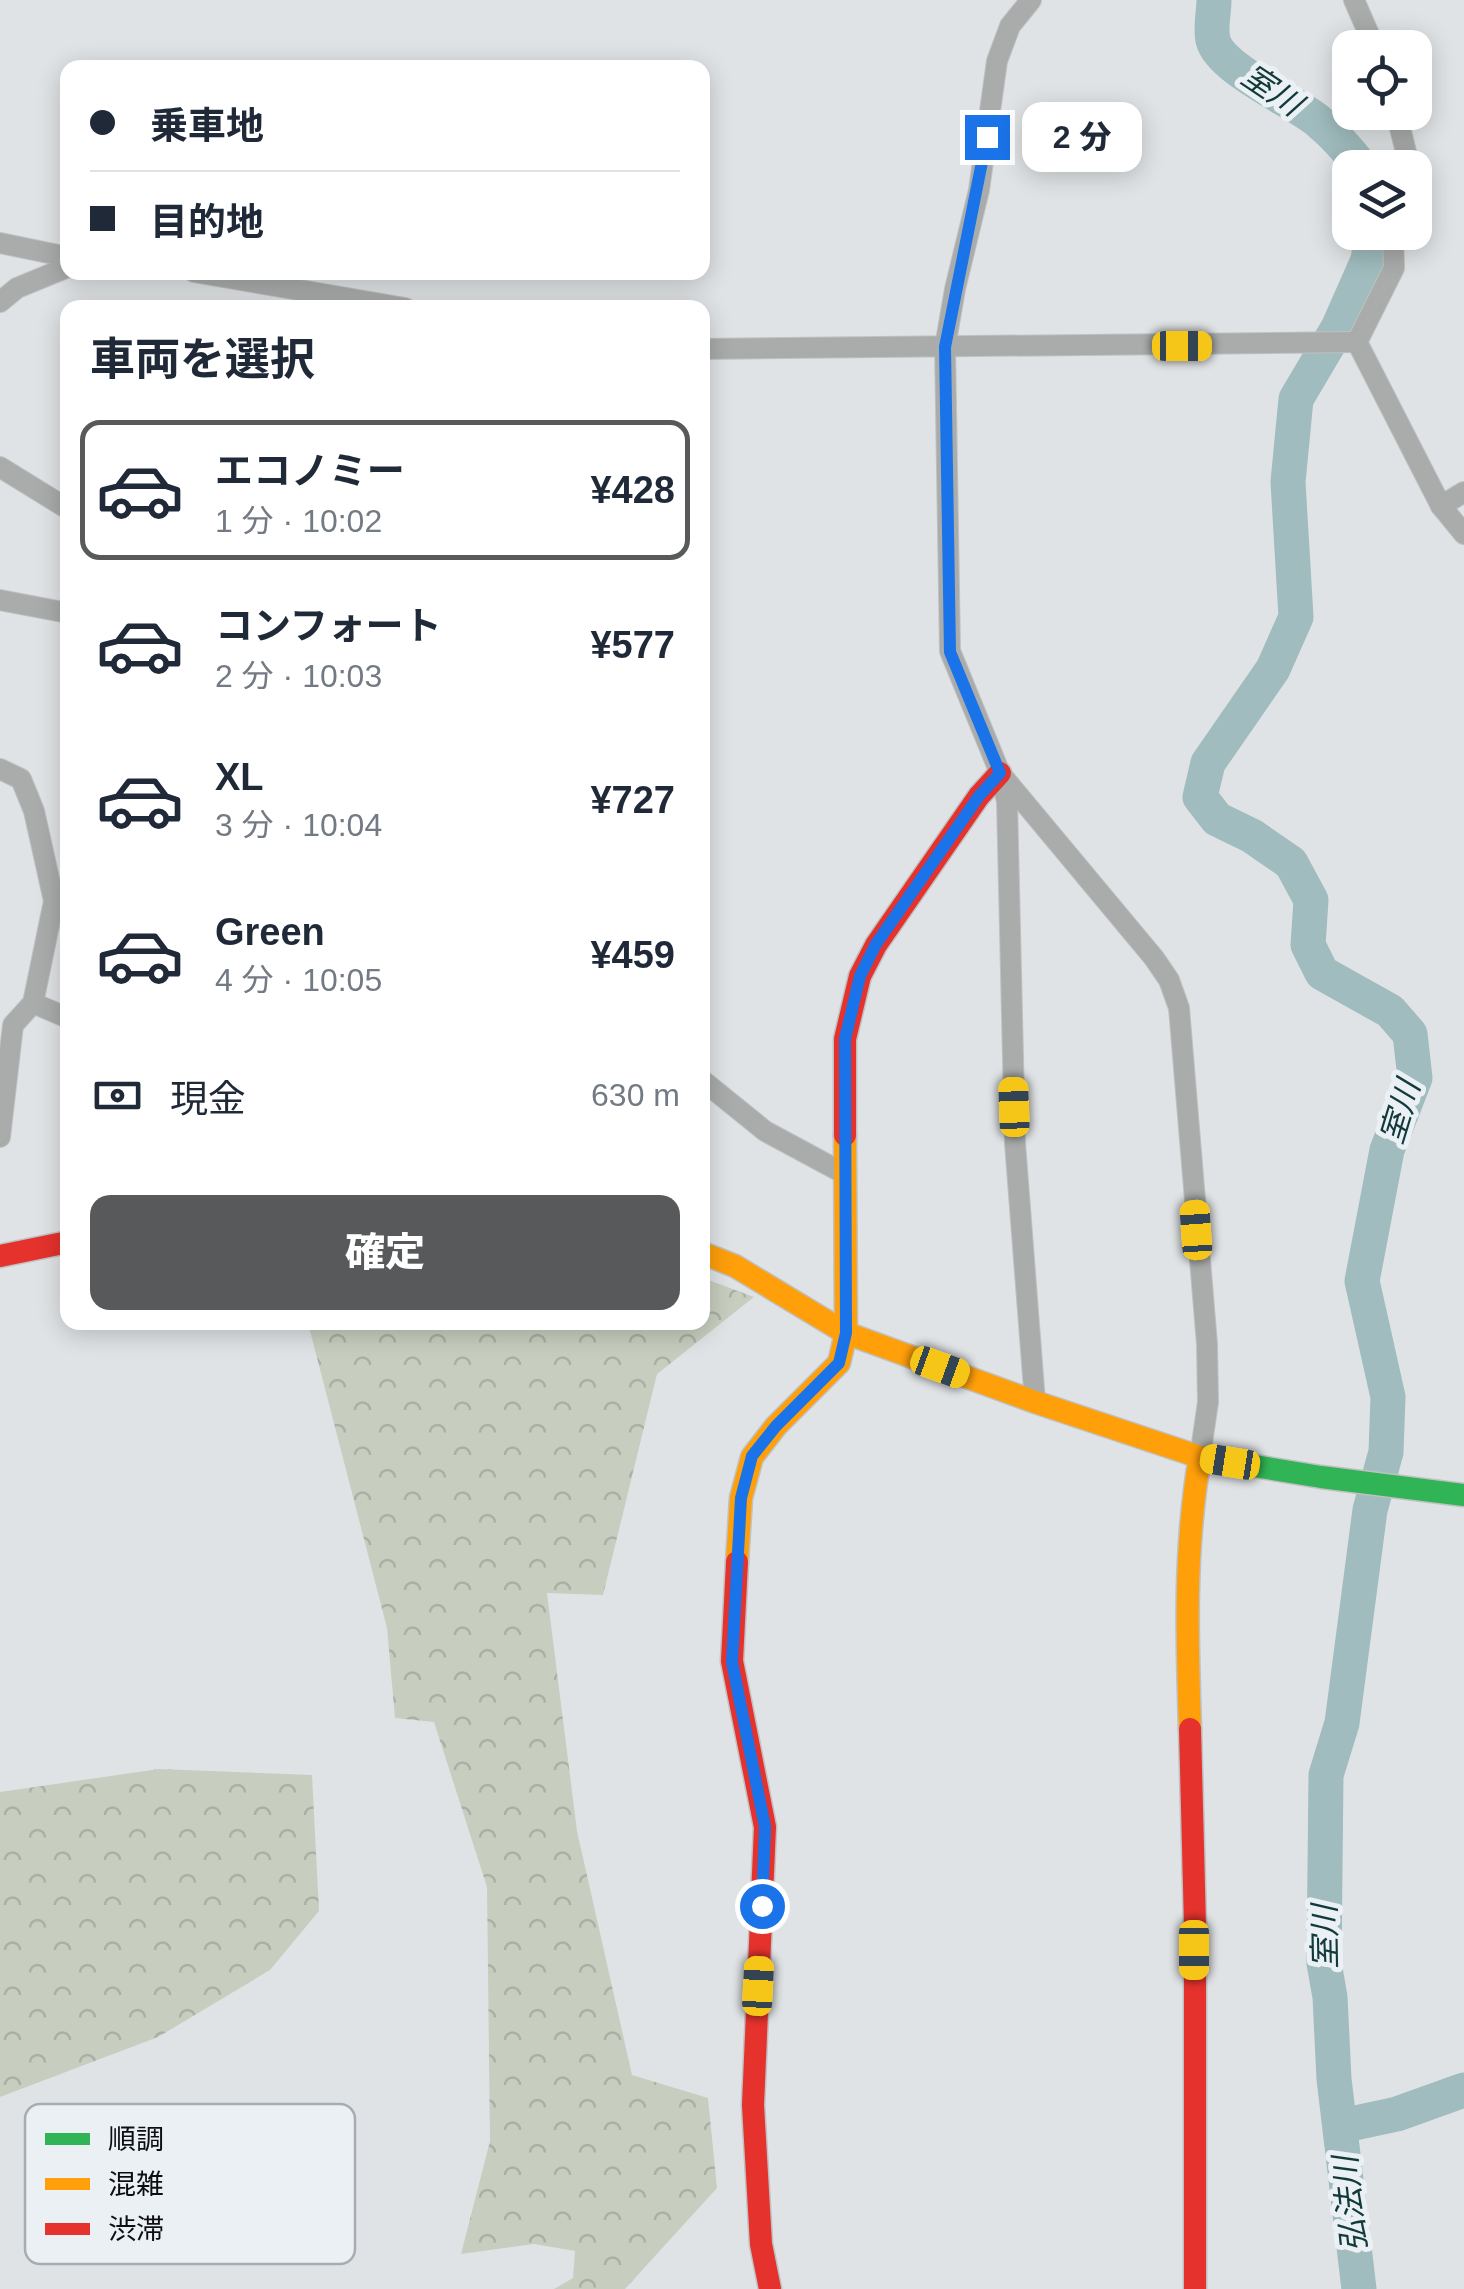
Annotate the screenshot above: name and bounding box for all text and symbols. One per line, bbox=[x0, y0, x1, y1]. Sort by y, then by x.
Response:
map controls bbox=[1332, 30, 1432, 250]
button: locate bbox=[1332, 30, 1432, 130]
water label: 室川 bbox=[1235, 57, 1311, 124]
callout: 2 分 bbox=[1022, 102, 1142, 172]
text: 乗車地 bbox=[150, 105, 264, 147]
route end bbox=[965, 115, 1010, 160]
text: 2 分 bbox=[1053, 119, 1111, 155]
button: layers bbox=[1332, 150, 1432, 250]
text: 目的地 bbox=[150, 201, 264, 243]
car bbox=[1152, 331, 1212, 361]
text: 車両を選択 bbox=[90, 334, 315, 385]
icon: car bbox=[95, 445, 185, 535]
text: エコノミー bbox=[215, 450, 405, 492]
text: ¥428 bbox=[590, 469, 675, 511]
text: 1 分 · 10:02 bbox=[215, 503, 382, 539]
icon: car bbox=[95, 600, 185, 690]
text: コンフォート bbox=[215, 605, 442, 647]
text: ¥577 bbox=[590, 624, 675, 666]
text: 2 分 · 10:03 bbox=[215, 658, 382, 694]
icon: car bbox=[95, 755, 185, 845]
text: XL bbox=[215, 756, 264, 798]
text: ¥727 bbox=[590, 779, 675, 821]
text: 3 分 · 10:04 bbox=[215, 807, 382, 843]
icon: car bbox=[95, 910, 185, 1000]
text: Green bbox=[215, 911, 325, 953]
text: ¥459 bbox=[590, 934, 675, 976]
text: 4 分 · 10:05 bbox=[215, 962, 382, 998]
icon: cash bbox=[90, 1068, 145, 1123]
water label: 室川 bbox=[1373, 1073, 1427, 1148]
car bbox=[998, 1076, 1030, 1138]
text: 630 m bbox=[591, 1077, 680, 1113]
text: 現金 bbox=[170, 1078, 246, 1120]
button: 確定 bbox=[90, 1195, 680, 1310]
car bbox=[1179, 1199, 1213, 1261]
car bbox=[907, 1343, 973, 1391]
car bbox=[1198, 1442, 1262, 1482]
route start bbox=[740, 1884, 785, 1929]
water label: 室川 bbox=[1306, 1902, 1344, 1969]
car bbox=[1179, 1920, 1209, 1980]
car bbox=[741, 1955, 775, 2017]
legend bbox=[25, 2104, 355, 2264]
text: 順調 bbox=[108, 2124, 164, 2155]
water label: 弘法川 bbox=[1327, 2151, 1373, 2254]
text: 混雑 bbox=[108, 2169, 164, 2200]
text: 渋滞 bbox=[108, 2214, 164, 2245]

